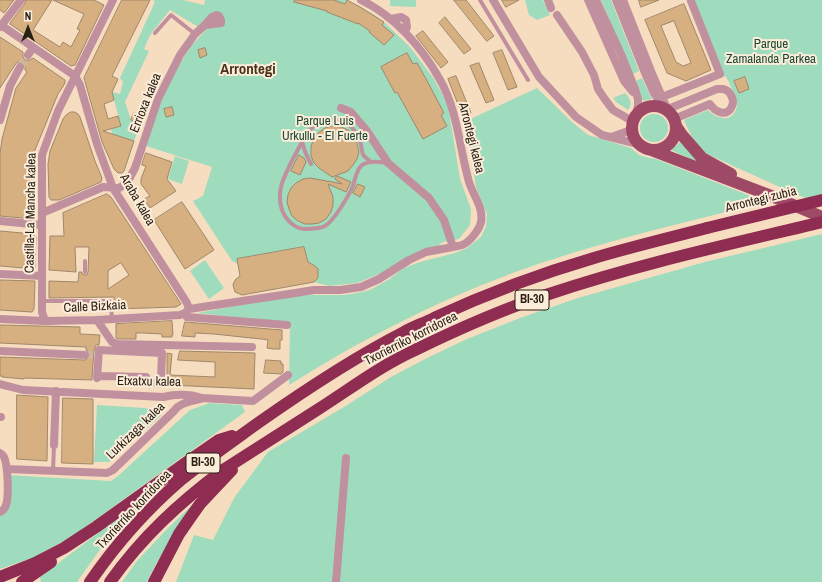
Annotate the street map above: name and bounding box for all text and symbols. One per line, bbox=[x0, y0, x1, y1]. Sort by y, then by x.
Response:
north arrow bbox=[8, 8, 48, 48]
text: N bbox=[25, 9, 31, 23]
park label: Parque Zamalanda Parkea bbox=[726, 37, 816, 68]
district label: Arrontegi bbox=[220, 61, 276, 79]
street label: Errioxa kalea bbox=[127, 71, 165, 135]
street label: Arrontegi kalea bbox=[455, 101, 487, 175]
park label: Parque Luis Urkullu - El Fuerte bbox=[282, 114, 368, 145]
street label: Castilla-La Mancha kalea bbox=[22, 153, 40, 273]
street label: Araba kalea bbox=[116, 171, 158, 229]
street label: Arrontegi zubia bbox=[724, 184, 798, 216]
road number: BI-30 bbox=[515, 290, 549, 310]
street label: Calle Bizkaia bbox=[63, 298, 127, 316]
street label: Txorierriko korridorea bbox=[362, 309, 460, 369]
street label: Etxatxu kalea bbox=[117, 374, 181, 390]
street label: Lurkizaga kalea bbox=[104, 399, 168, 463]
road number: BI-30 bbox=[186, 453, 220, 473]
street label: Txorierriko korridorea bbox=[93, 467, 175, 553]

